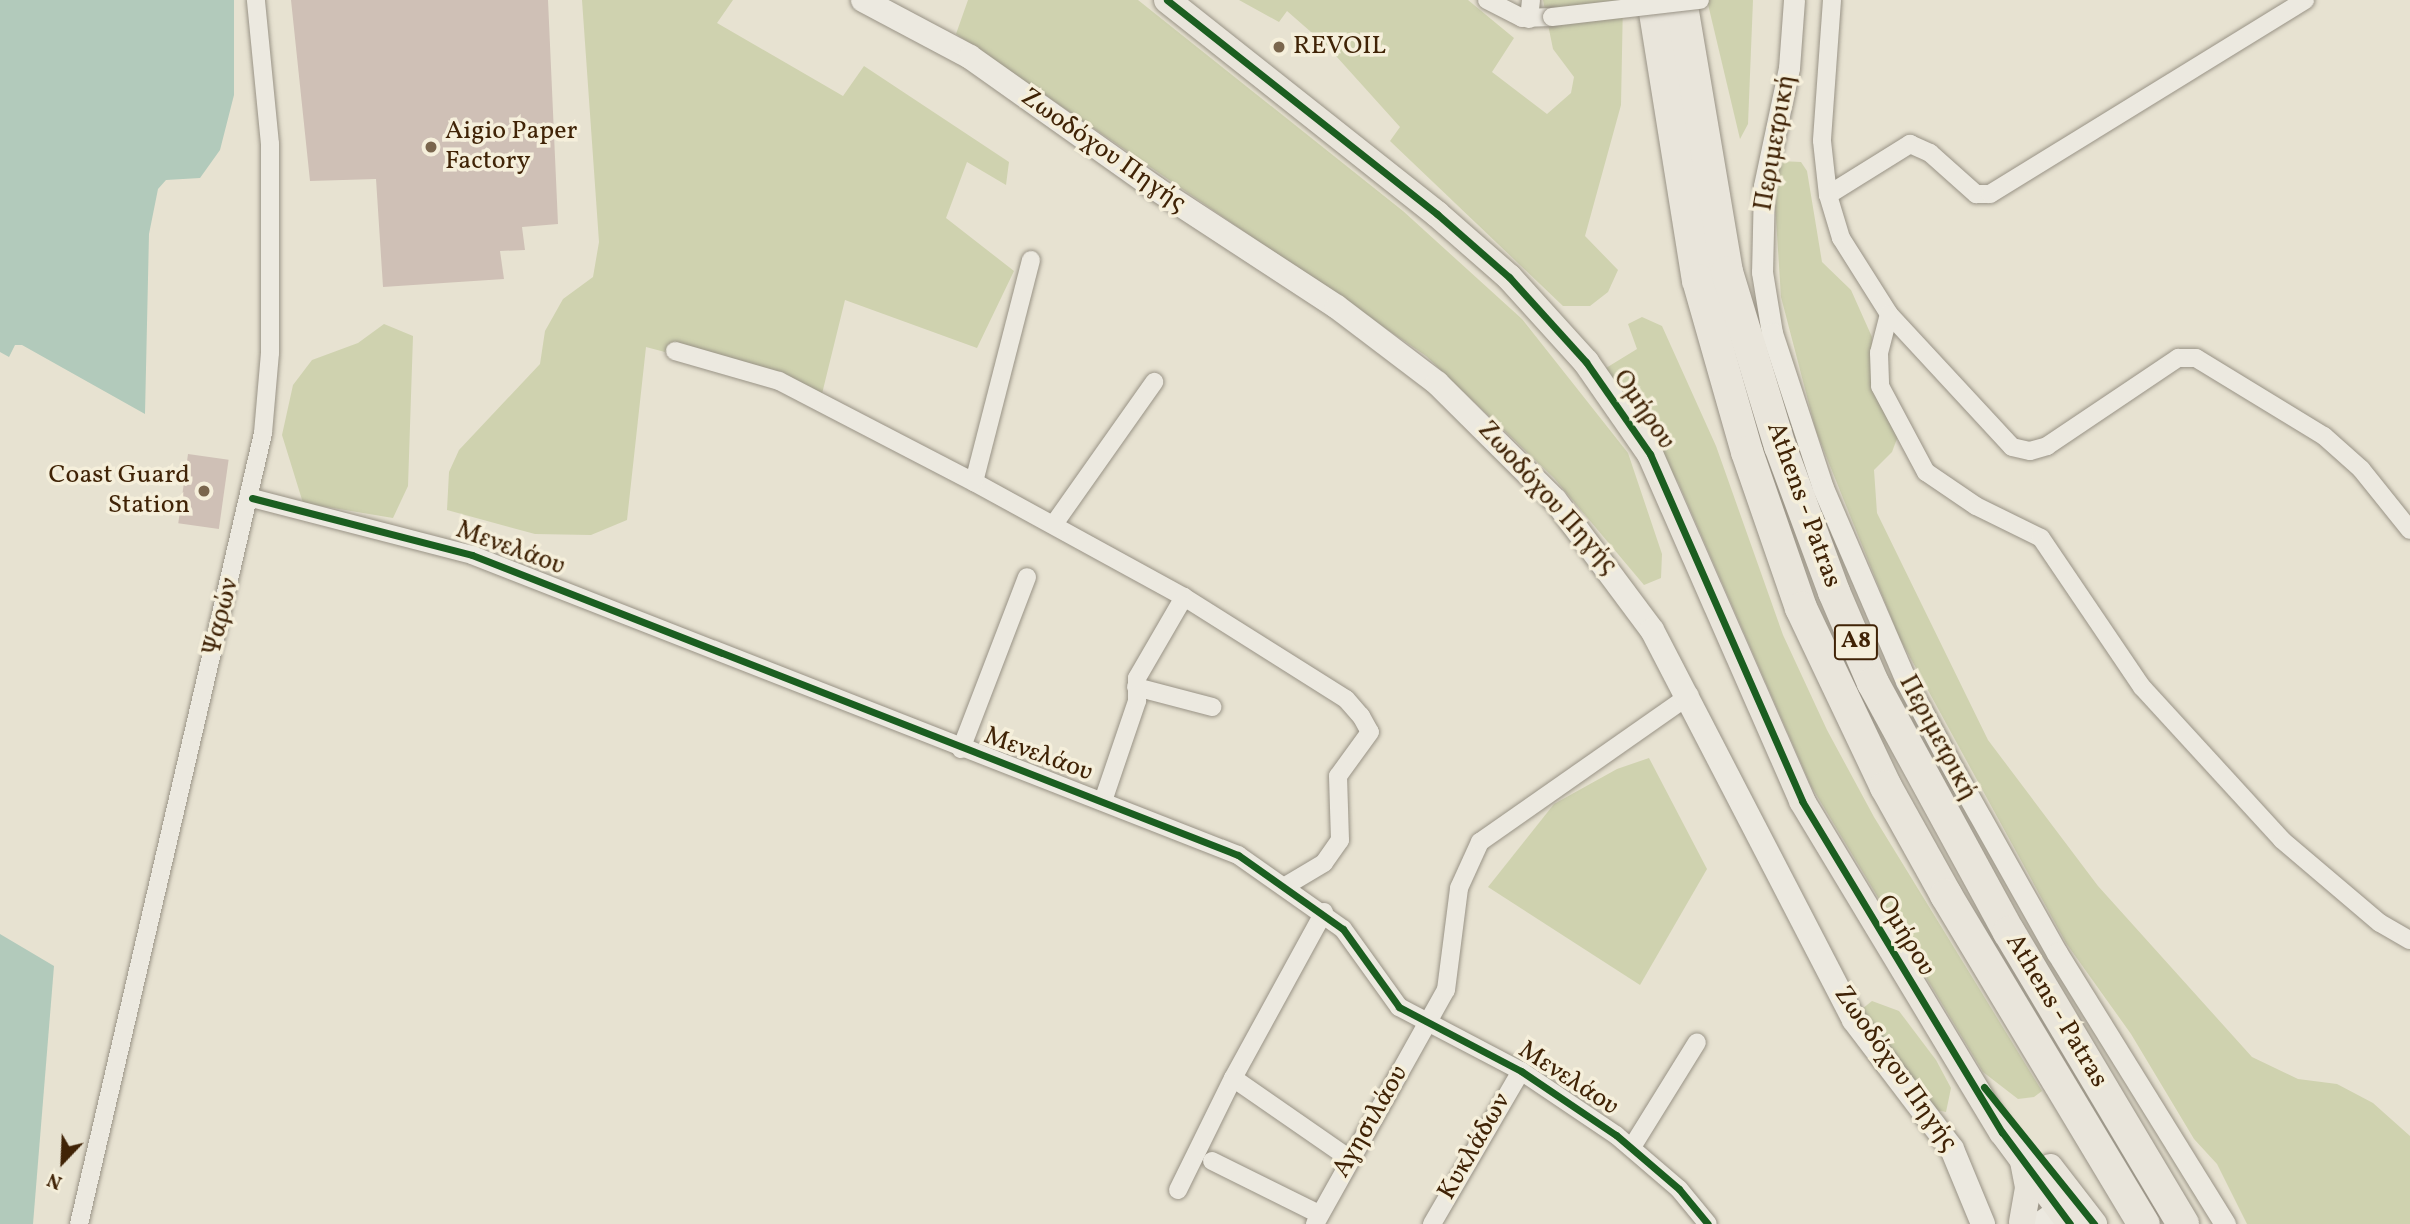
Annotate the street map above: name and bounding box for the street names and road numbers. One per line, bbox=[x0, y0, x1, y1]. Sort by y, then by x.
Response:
street label: Περιμετρική bbox=[1749, 73, 1803, 213]
street label: Ζωοδόχου Πηγής bbox=[1014, 82, 1192, 220]
street label: Ομήρου bbox=[1605, 364, 1681, 456]
street label: Ζωοδόχου Πηγής bbox=[1470, 415, 1624, 581]
street label: Athens - Patras bbox=[1758, 418, 1848, 592]
street label: Μενελάου bbox=[451, 515, 569, 583]
street label: Ψαρών bbox=[197, 575, 247, 659]
road number: Α8 bbox=[1833, 622, 1879, 662]
street label: Περιμετρική bbox=[1891, 670, 1983, 806]
street label: Μενελάου bbox=[979, 721, 1097, 789]
street label: Ομήρου bbox=[1869, 890, 1941, 982]
street label: Athens - Patras bbox=[1998, 928, 2114, 1094]
street label: Ζωοδόχου Πηγής bbox=[1826, 980, 1964, 1158]
street label: Μενελάου bbox=[1512, 1035, 1624, 1123]
street label: Αγησιλάου bbox=[1326, 1060, 1416, 1184]
street label: Κυκλάδων bbox=[1432, 1088, 1518, 1206]

